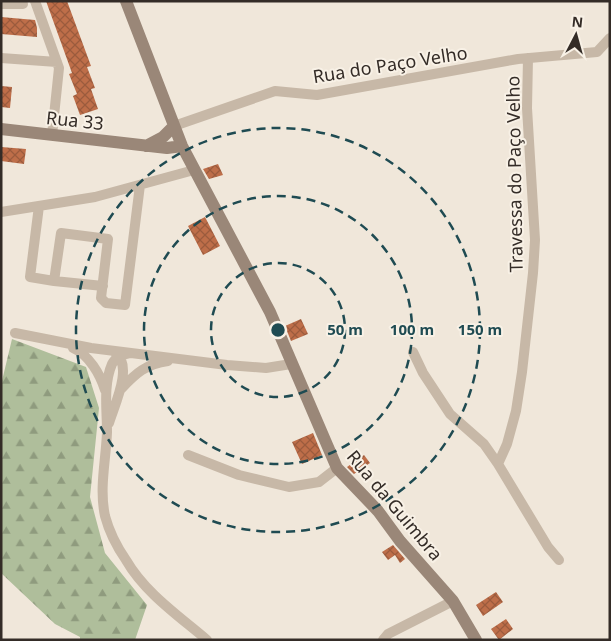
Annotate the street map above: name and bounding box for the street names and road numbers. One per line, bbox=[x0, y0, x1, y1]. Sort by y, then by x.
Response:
street label: Rua do Paço Velho bbox=[311, 40, 469, 88]
street label: Travessa do Paço Velho bbox=[500, 75, 528, 273]
street label: Rua 33 bbox=[45, 105, 105, 135]
street label: Rua da Guimbra bbox=[342, 445, 448, 565]

